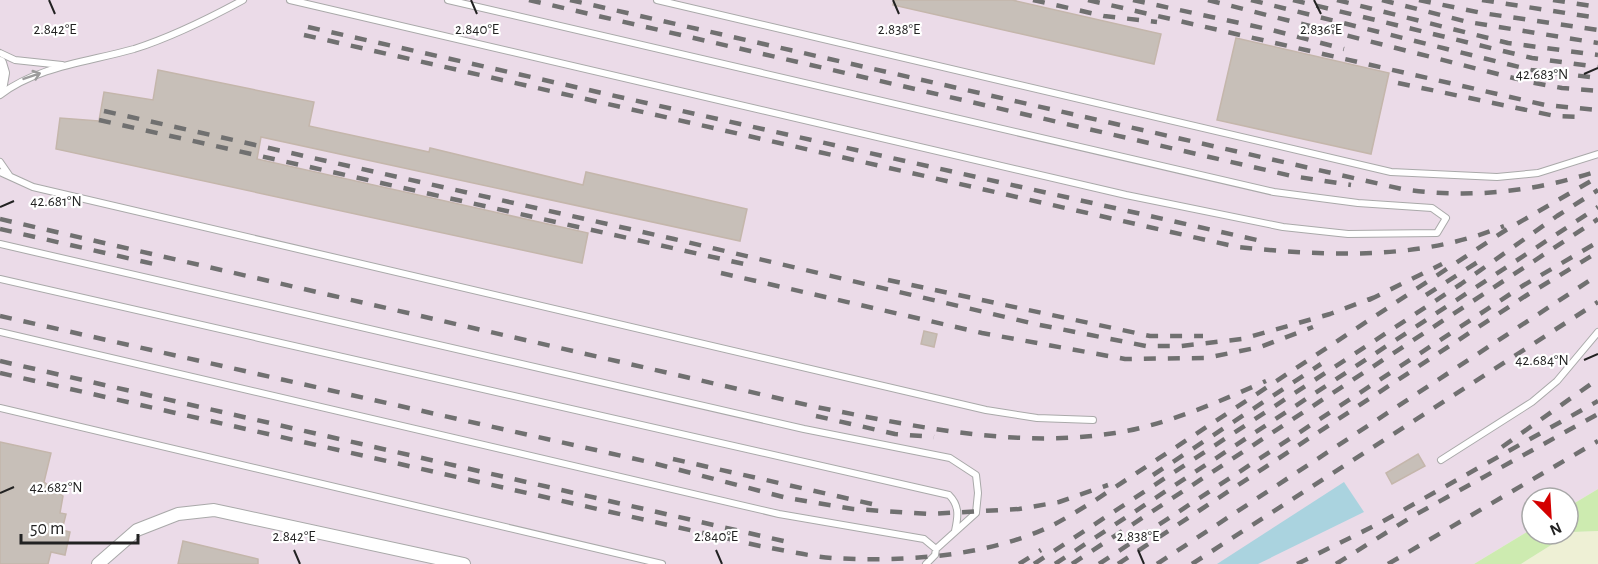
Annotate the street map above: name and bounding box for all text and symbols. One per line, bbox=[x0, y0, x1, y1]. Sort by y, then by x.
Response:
text: 2.842°E bbox=[33, 22, 77, 37]
text: 2.840°E bbox=[455, 22, 499, 37]
text: 2.838°E bbox=[878, 22, 920, 37]
text: 2.836°E bbox=[1300, 22, 1342, 37]
text: 42.683°N bbox=[1516, 67, 1568, 82]
one-way arrow bbox=[22, 70, 41, 81]
text: 42.681°N bbox=[30, 194, 82, 209]
text: 42.684°N bbox=[1515, 353, 1569, 368]
text: 42.682°N bbox=[29, 480, 83, 495]
north arrow bbox=[1520, 486, 1580, 546]
scale bar bbox=[21, 507, 138, 545]
text: N bbox=[1547, 519, 1564, 538]
text: 50 m bbox=[30, 520, 64, 538]
text: 2.842°E bbox=[272, 529, 316, 544]
text: 2.840°E bbox=[694, 529, 738, 544]
text: 2.838°E bbox=[1117, 529, 1159, 544]

